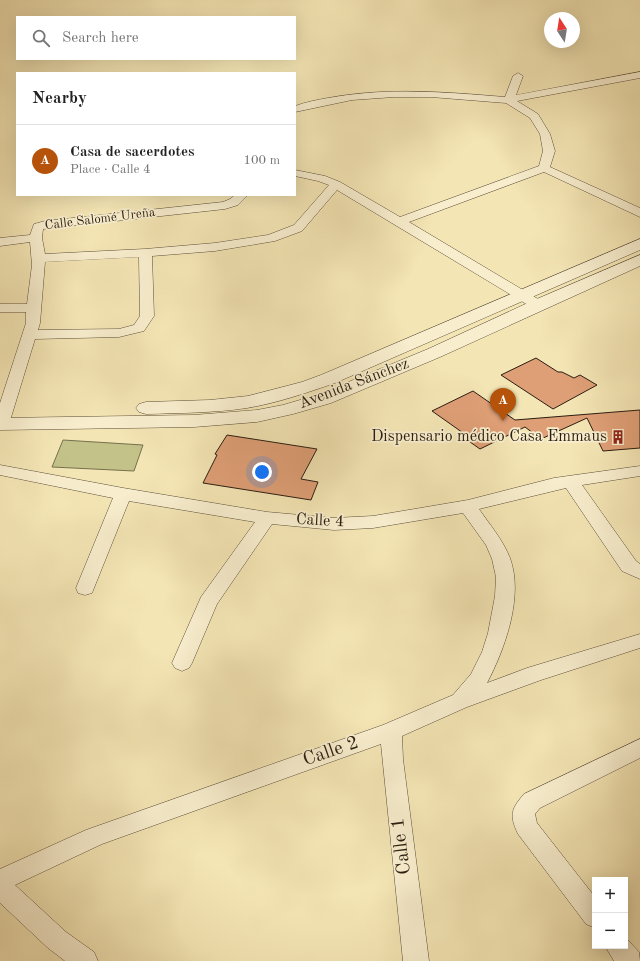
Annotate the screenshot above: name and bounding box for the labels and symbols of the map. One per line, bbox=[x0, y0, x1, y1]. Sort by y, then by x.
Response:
north arrow bbox=[544, 12, 580, 48]
street label: Calle Salomé Ureña bbox=[44, 206, 156, 232]
street label: Avenida Sánchez bbox=[297, 356, 411, 412]
pin: A bbox=[490, 388, 516, 421]
place label: Dispensario médico Casa Emmaus bbox=[371, 429, 607, 445]
building icon: Dispensario médico Casa Emmaus bbox=[610, 429, 626, 445]
your location bbox=[252, 462, 272, 482]
street label: Calle 4 bbox=[295, 512, 345, 530]
street label: Calle 2 bbox=[301, 734, 361, 770]
street label: Calle 1 bbox=[389, 816, 415, 876]

